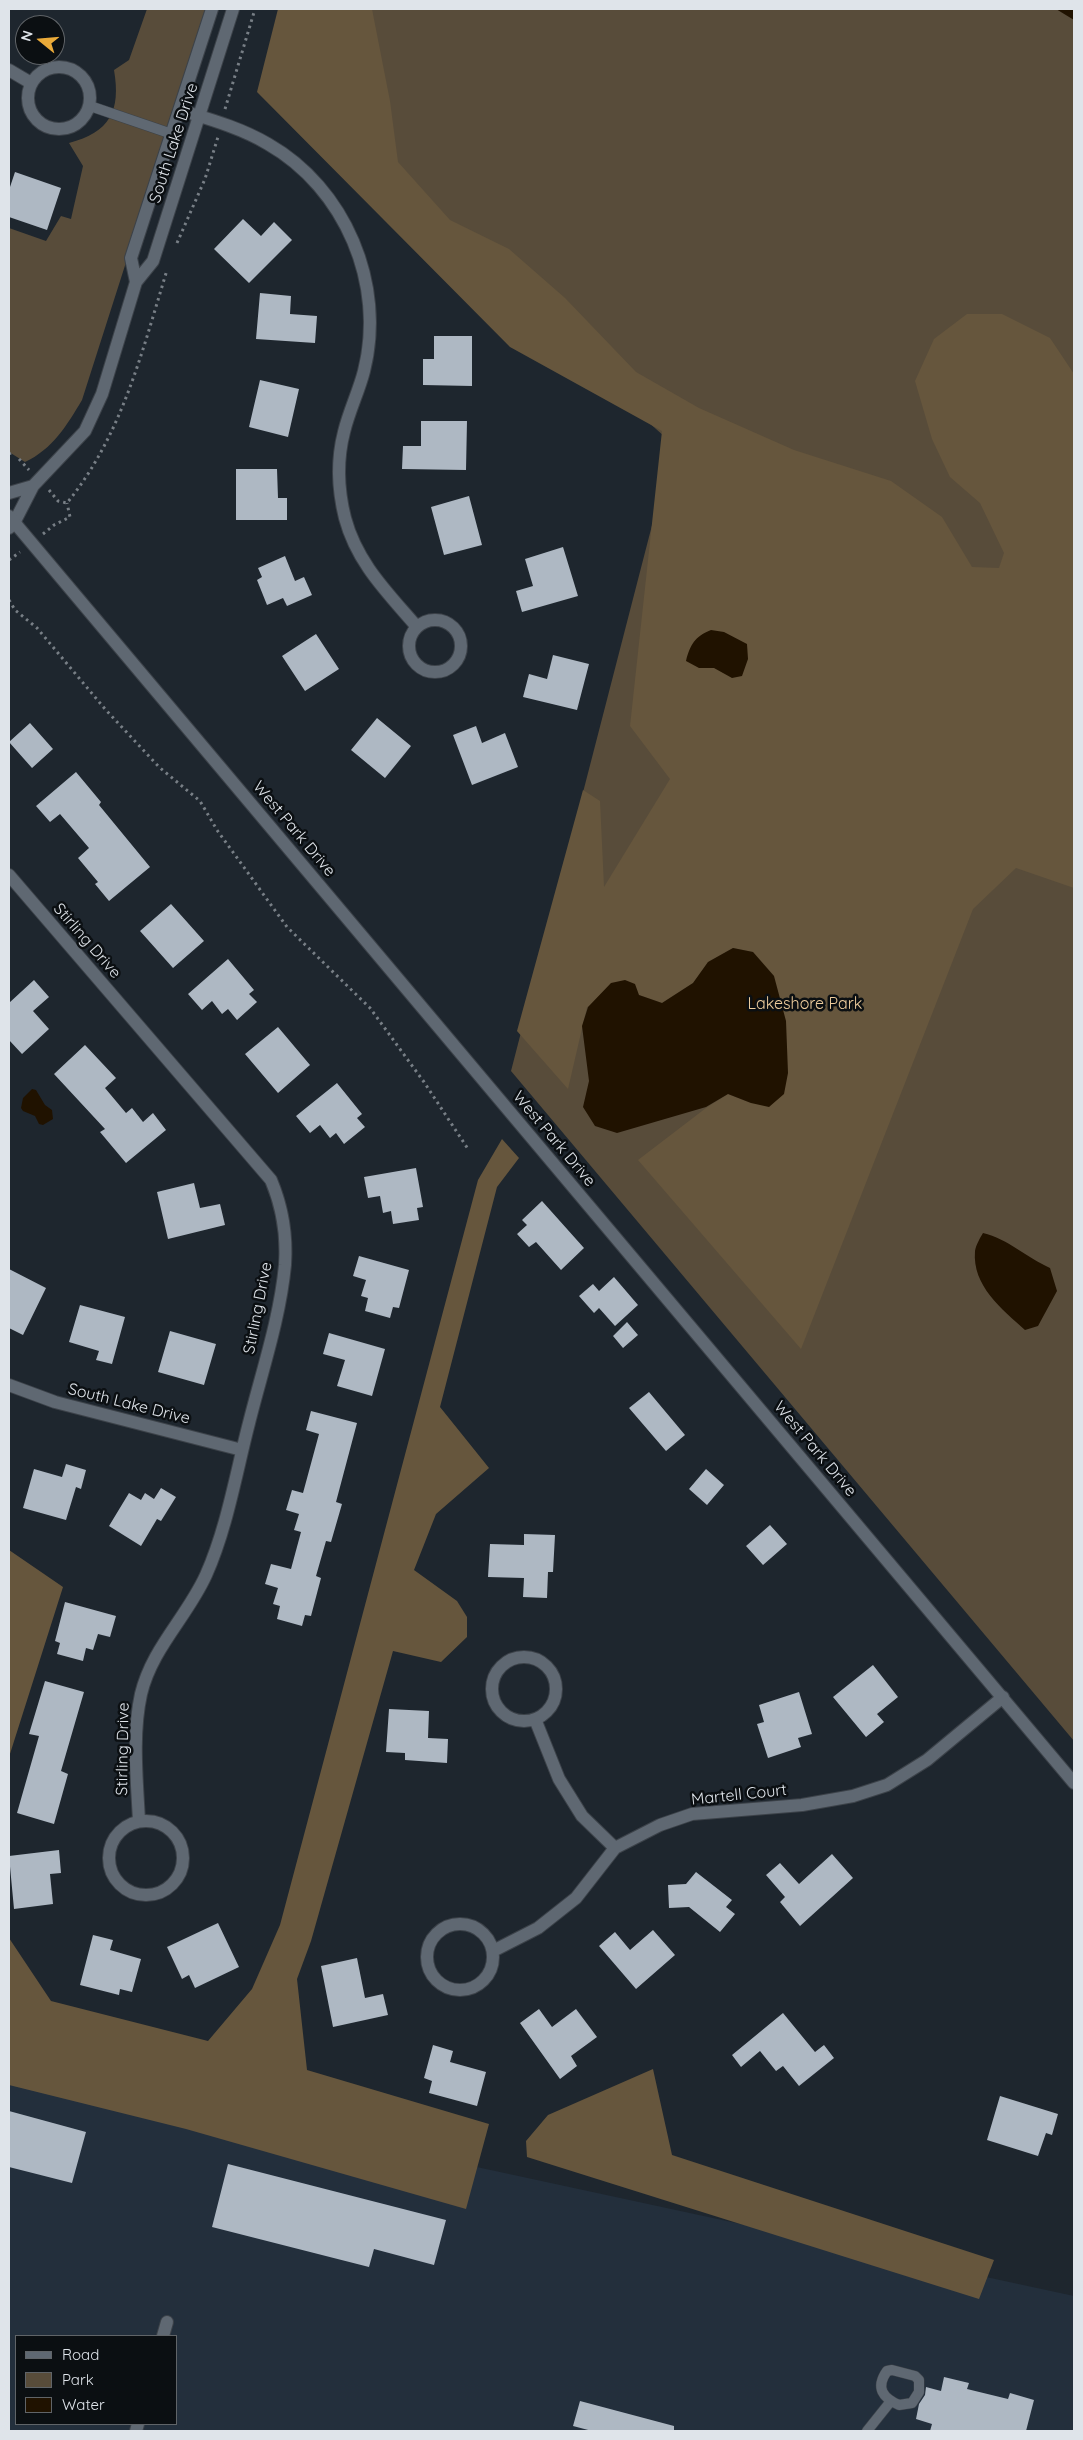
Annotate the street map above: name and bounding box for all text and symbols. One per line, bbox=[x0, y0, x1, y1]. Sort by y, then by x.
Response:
north arrow bbox=[15, 15, 65, 65]
text: N bbox=[16, 28, 37, 43]
street label: South Lake Drive bbox=[146, 81, 202, 205]
street label: West Park Drive bbox=[249, 778, 339, 880]
street label: Stirling Drive bbox=[49, 900, 125, 982]
park label: Lakeshore Park bbox=[748, 994, 862, 1014]
street label: West Park Drive bbox=[509, 1088, 599, 1190]
street label: Stirling Drive bbox=[240, 1260, 276, 1356]
street label: South Lake Drive bbox=[66, 1380, 192, 1428]
street label: West Park Drive bbox=[770, 1398, 860, 1500]
street label: Stirling Drive bbox=[113, 1702, 133, 1796]
street label: Martell Court bbox=[690, 1780, 788, 1810]
legend bbox=[15, 2335, 178, 2425]
text: Road bbox=[62, 2345, 99, 2364]
text: Park bbox=[62, 2370, 94, 2389]
text: Water bbox=[62, 2395, 105, 2414]

